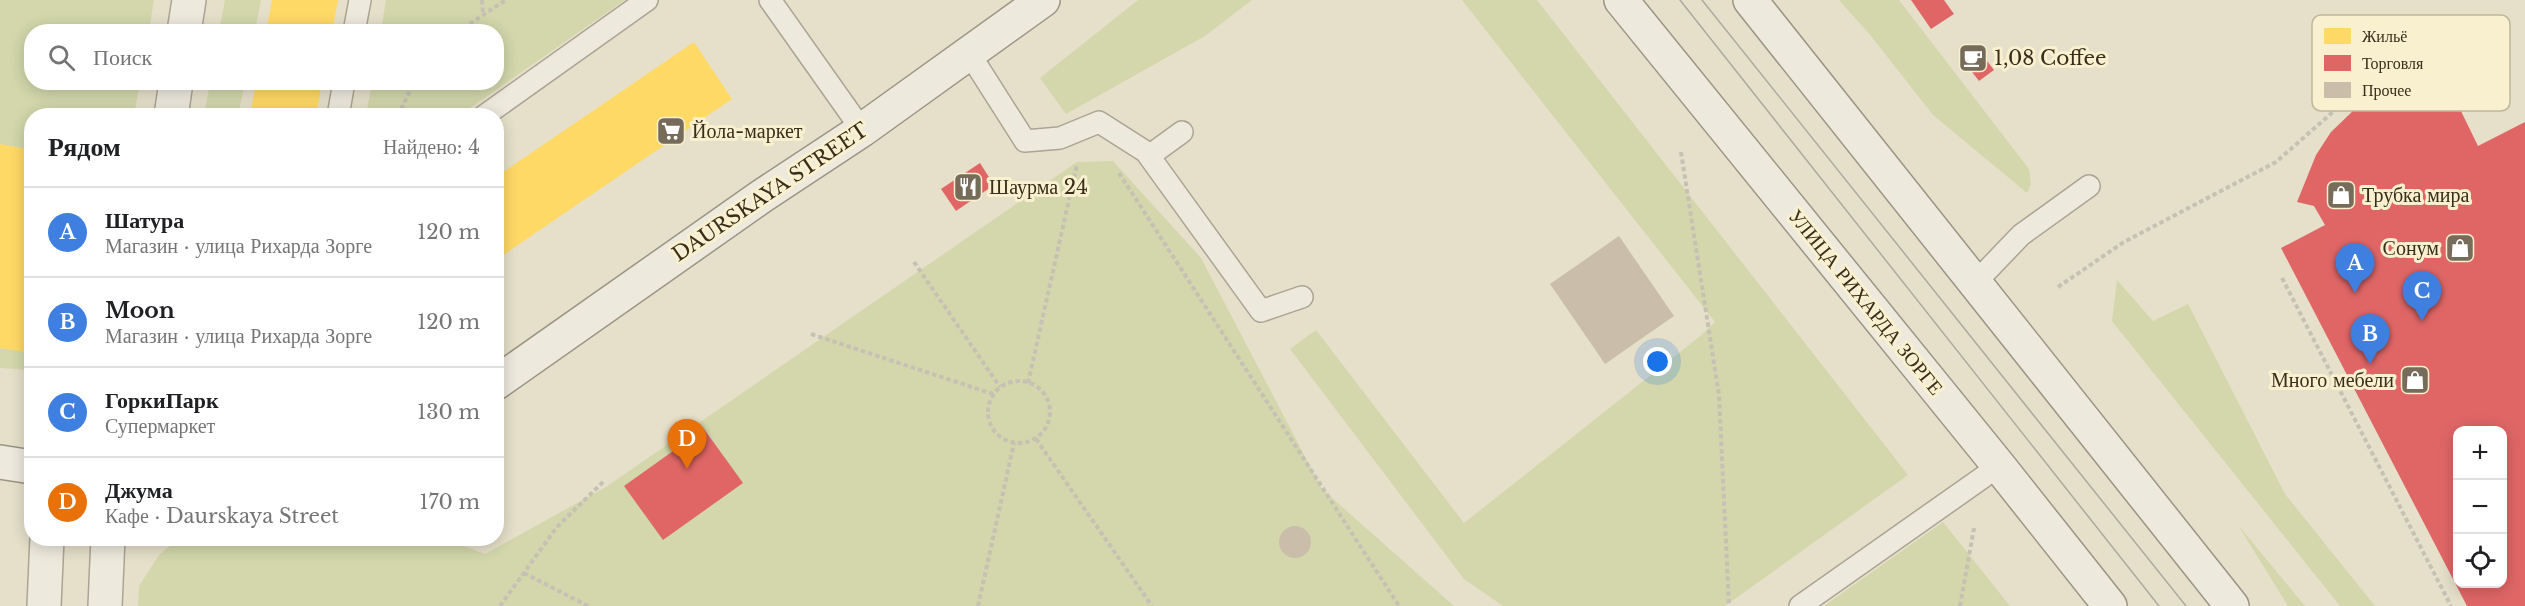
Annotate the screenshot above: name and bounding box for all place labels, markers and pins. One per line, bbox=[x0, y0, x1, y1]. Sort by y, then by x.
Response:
cafe icon: 1,08 Coffee bbox=[1957, 42, 1989, 74]
place label: 1,08 Coffee bbox=[1994, 46, 2107, 70]
supermarket icon: Йола-маркет bbox=[655, 115, 687, 147]
place label: Йола-маркет bbox=[692, 119, 803, 143]
restaurant icon: Шаурма 24 bbox=[952, 171, 984, 203]
place label: Шаурма 24 bbox=[989, 175, 1088, 199]
shop icon: Трубка мира bbox=[2325, 179, 2357, 211]
place label: Трубка мира bbox=[2362, 183, 2469, 207]
shop icon: Сонум bbox=[2444, 232, 2476, 264]
place label: Сонум bbox=[2383, 236, 2439, 260]
pin: A bbox=[2336, 244, 2374, 293]
pin: C bbox=[2402, 272, 2442, 321]
pin: B bbox=[2350, 314, 2390, 364]
shop icon: Много мебели bbox=[2399, 364, 2431, 396]
place label: Много мебели bbox=[2271, 368, 2394, 392]
pin: D bbox=[668, 420, 706, 469]

